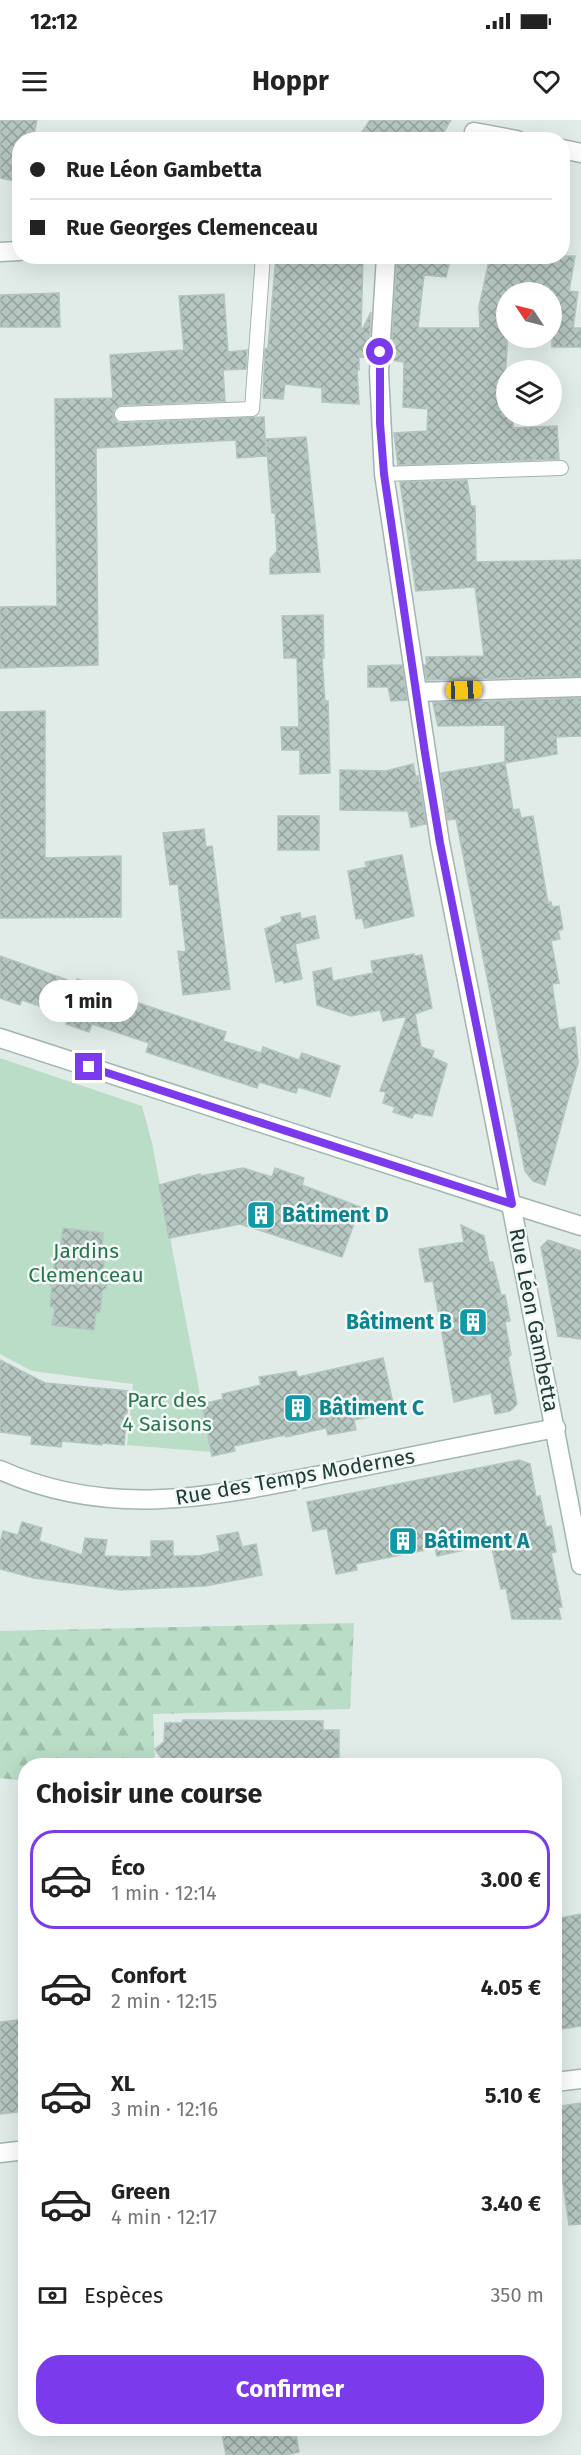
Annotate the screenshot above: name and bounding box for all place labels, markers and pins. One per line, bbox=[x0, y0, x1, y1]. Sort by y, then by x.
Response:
building icon: Bâtiment D bbox=[245, 1199, 277, 1231]
place label: Bâtiment D bbox=[282, 1202, 389, 1228]
building icon: Bâtiment B bbox=[457, 1306, 489, 1338]
place label: Bâtiment B bbox=[346, 1309, 452, 1335]
building icon: Bâtiment C bbox=[282, 1392, 314, 1424]
place label: Bâtiment C bbox=[319, 1395, 424, 1421]
building icon: Bâtiment A bbox=[387, 1525, 419, 1557]
place label: Bâtiment A bbox=[424, 1528, 530, 1554]

